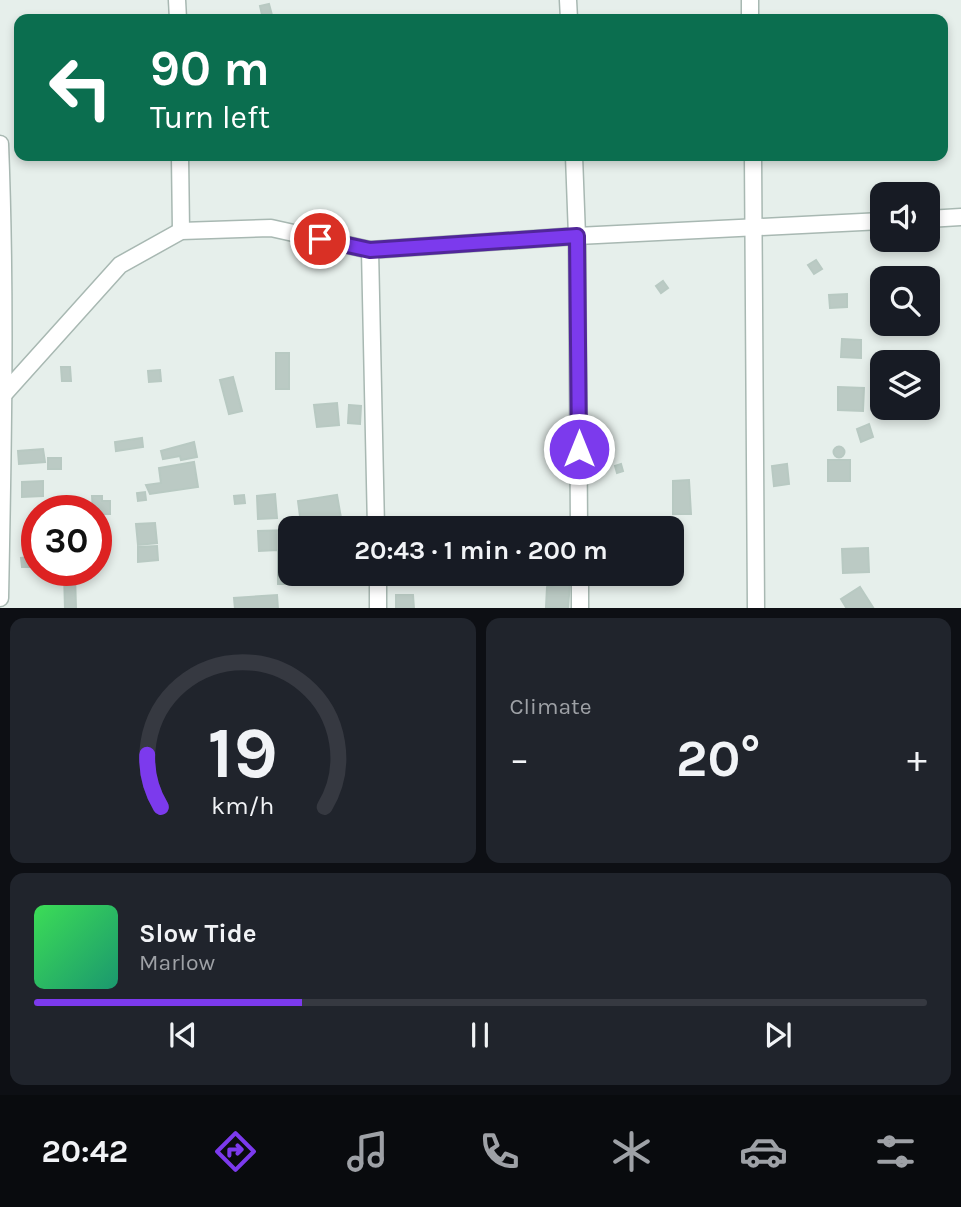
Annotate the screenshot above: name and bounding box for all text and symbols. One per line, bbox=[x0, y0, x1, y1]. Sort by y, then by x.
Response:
text: 90 m bbox=[150, 40, 270, 97]
icon: left bbox=[35, 42, 126, 133]
text: Turn left bbox=[150, 99, 270, 136]
map controls bbox=[870, 182, 940, 420]
button: sound bbox=[870, 182, 940, 252]
pin bbox=[290, 209, 350, 269]
icon: arrive bbox=[301, 220, 339, 258]
button: search bbox=[870, 266, 940, 336]
button: layers bbox=[870, 350, 940, 420]
position arrow bbox=[542, 412, 616, 486]
speed limit sign: 30 bbox=[21, 495, 112, 586]
text: 20:43 · 1 min · 200 m bbox=[354, 535, 608, 566]
text: Climate bbox=[510, 693, 592, 720]
text: 19 bbox=[208, 710, 278, 795]
text: 20° bbox=[676, 728, 761, 789]
text: − bbox=[510, 737, 529, 782]
text: + bbox=[907, 737, 927, 782]
text: km/h bbox=[211, 790, 274, 819]
text: Slow Tide bbox=[139, 918, 257, 949]
text: Marlow bbox=[139, 949, 215, 976]
icon: previous bbox=[164, 1016, 202, 1054]
icon: pause bbox=[461, 1016, 499, 1054]
icon: next bbox=[759, 1016, 797, 1054]
icon: directions bbox=[211, 1127, 260, 1176]
icon: music bbox=[343, 1127, 392, 1176]
icon: phone bbox=[475, 1127, 524, 1176]
icon: climate bbox=[607, 1127, 656, 1176]
icon: car bbox=[739, 1127, 788, 1176]
icon: filters bbox=[871, 1127, 920, 1176]
text: 20:42 bbox=[41, 1133, 128, 1170]

